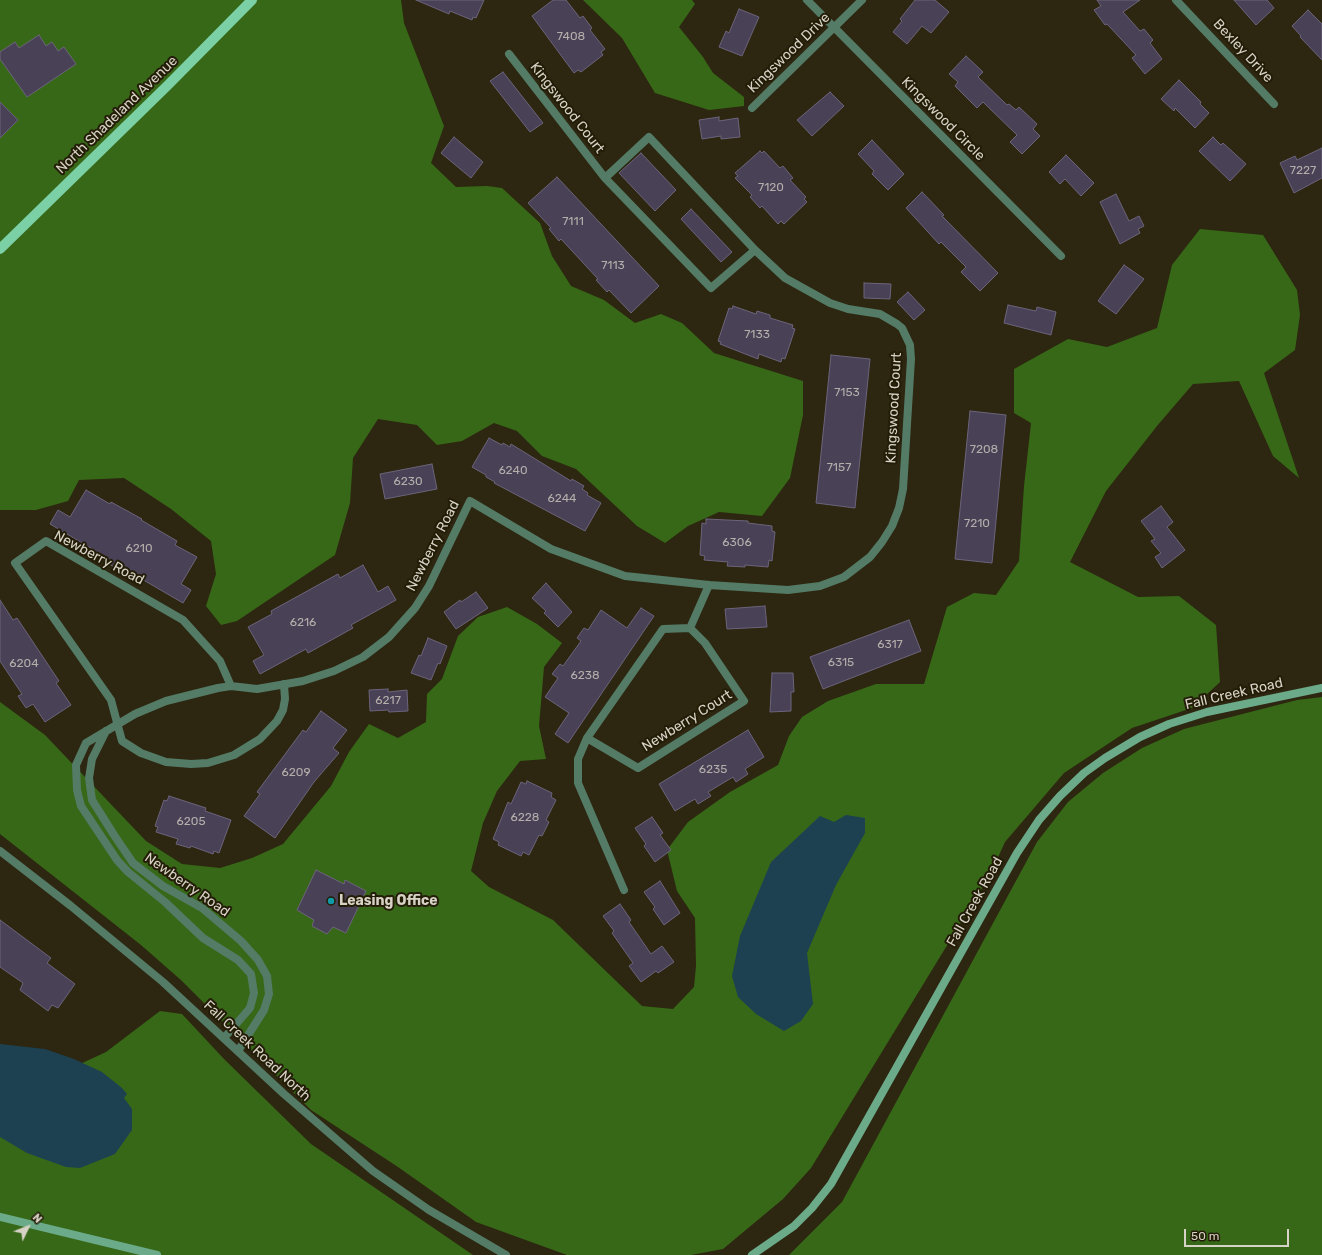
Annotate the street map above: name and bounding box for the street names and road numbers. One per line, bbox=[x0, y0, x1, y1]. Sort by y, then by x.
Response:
street label: Kingswood Drive bbox=[744, 9, 834, 97]
street label: Bexley Drive bbox=[1209, 16, 1277, 86]
street label: North Shadeland Avenue bbox=[53, 53, 181, 177]
street label: Kingswood Court bbox=[526, 59, 608, 157]
street label: Kingswood Circle bbox=[898, 74, 988, 164]
street label: Kingswood Court bbox=[883, 352, 905, 464]
street label: Newberry Road bbox=[403, 498, 463, 594]
street label: Newberry Road bbox=[51, 527, 147, 589]
street label: Fall Creek Road bbox=[1184, 675, 1284, 713]
street label: Newberry Court bbox=[639, 687, 735, 755]
street label: Newberry Road bbox=[141, 850, 233, 920]
street label: Fall Creek Road bbox=[943, 854, 1007, 950]
street label: Fall Creek Road North bbox=[200, 997, 314, 1105]

